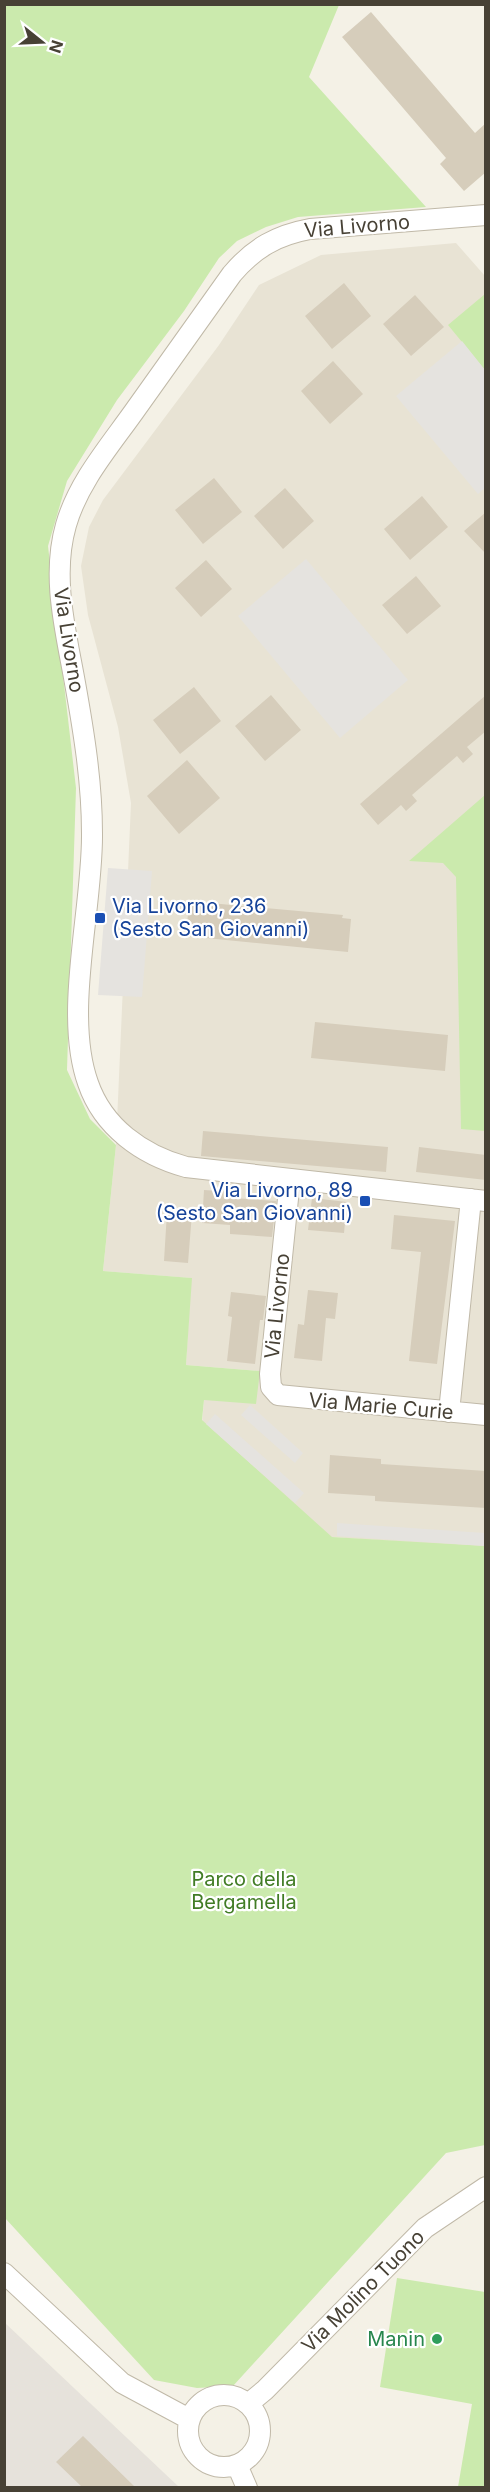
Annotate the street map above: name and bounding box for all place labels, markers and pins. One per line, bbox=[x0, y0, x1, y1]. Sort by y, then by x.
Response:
place label: Via Livorno, 236 (Sesto San Giovanni) bbox=[112, 894, 309, 941]
marker: Via Livorno, 236 (Sesto San Giovanni) bbox=[93, 911, 107, 925]
place label: Via Livorno, 89 (Sesto San Giovanni) bbox=[156, 1178, 353, 1225]
marker: Via Livorno, 89 (Sesto San Giovanni) bbox=[358, 1194, 372, 1208]
place label: Manin bbox=[367, 2327, 425, 2351]
marker: Manin bbox=[430, 2332, 444, 2346]

